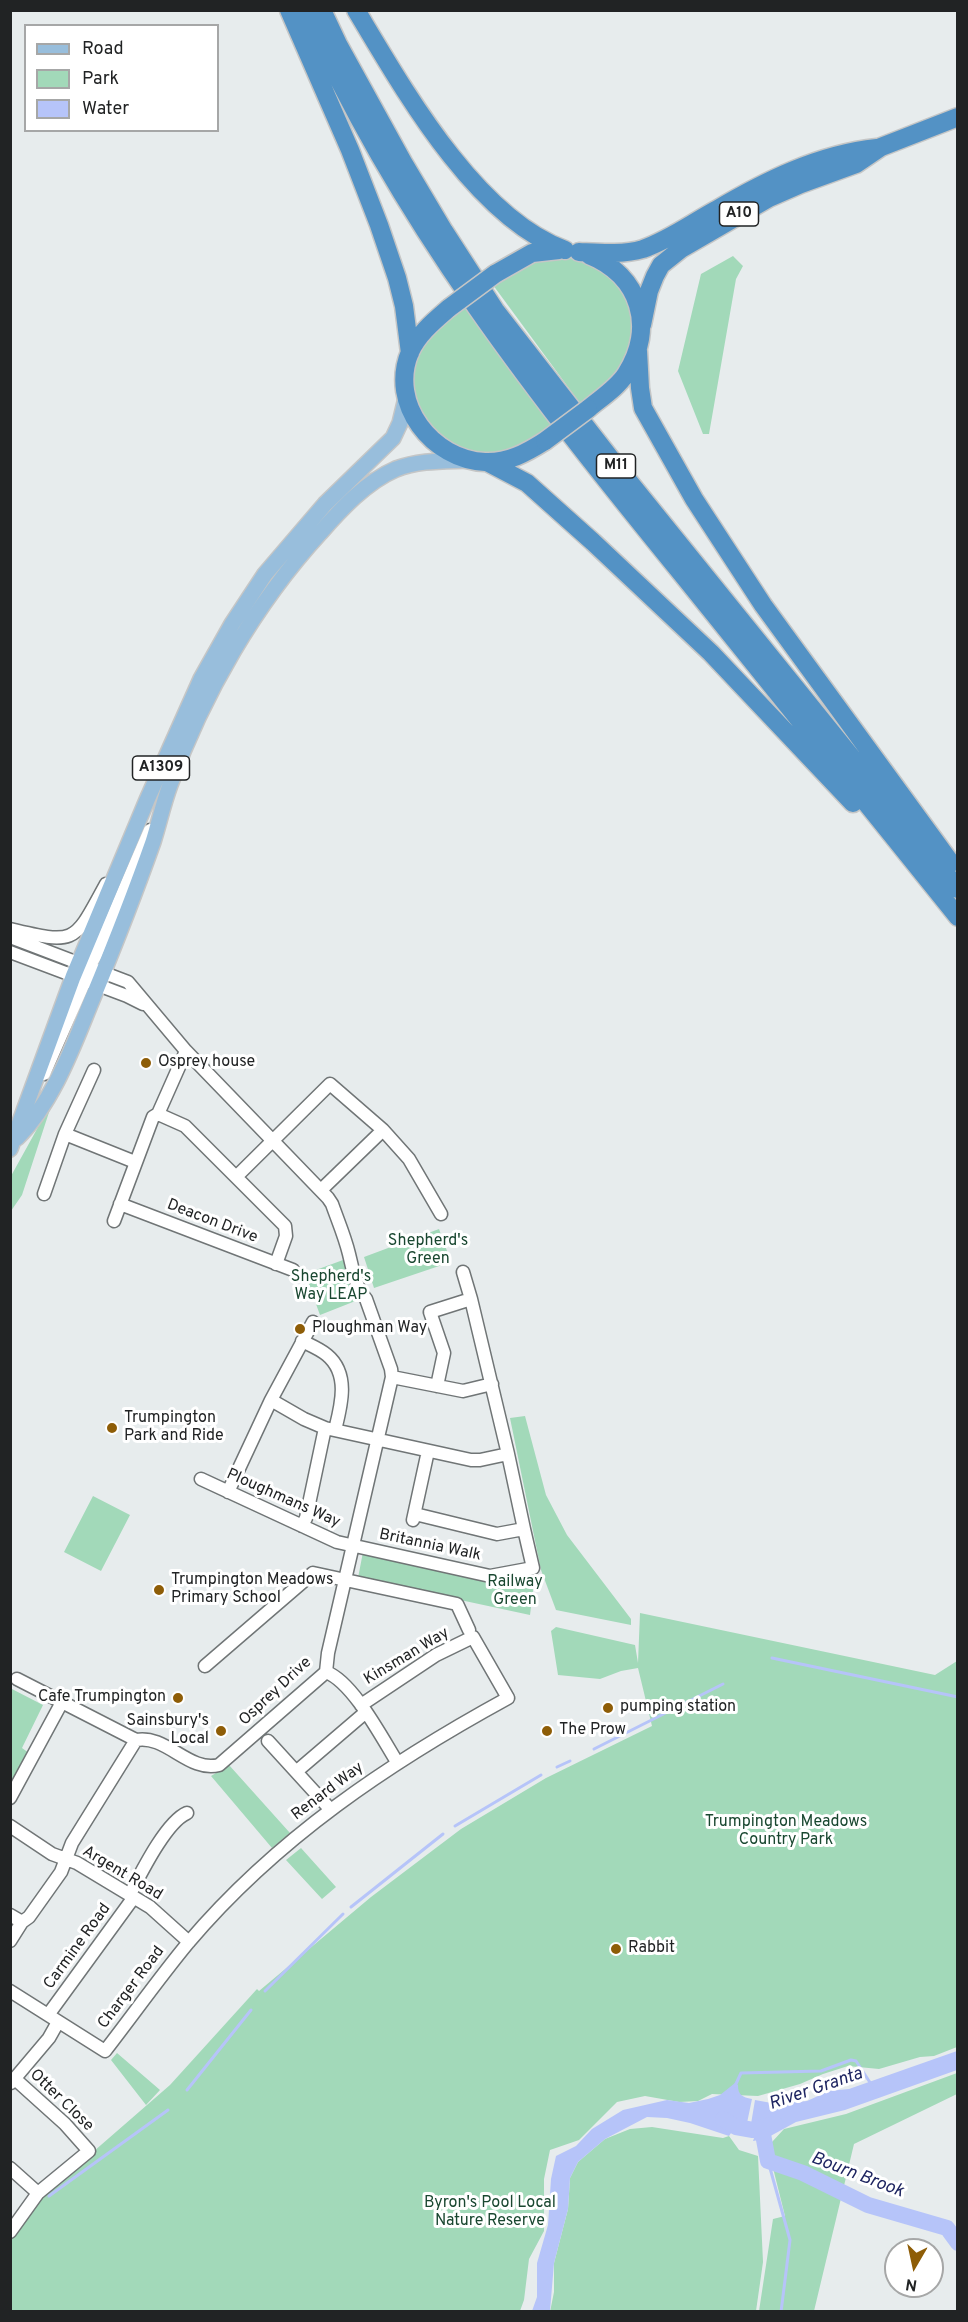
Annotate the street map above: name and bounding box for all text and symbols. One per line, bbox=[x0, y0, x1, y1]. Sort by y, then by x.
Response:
legend bbox=[24, 24, 219, 132]
text: Road bbox=[82, 38, 124, 61]
text: Park bbox=[82, 68, 119, 91]
text: Water bbox=[82, 98, 129, 121]
road number: A10 bbox=[720, 202, 758, 226]
road number: M11 bbox=[596, 454, 636, 478]
road number: A1309 bbox=[132, 756, 190, 780]
place label: Osprey house bbox=[158, 1053, 255, 1073]
marker: Osprey house bbox=[139, 1056, 153, 1070]
street label: Deacon Drive bbox=[164, 1196, 260, 1248]
park label: Shepherd's Green bbox=[388, 1232, 468, 1270]
park label: Shepherd's Way LEAP bbox=[291, 1268, 371, 1306]
place label: Ploughman Way bbox=[312, 1319, 427, 1339]
marker: Ploughman Way bbox=[293, 1322, 307, 1336]
place label: Trumpington Park and Ride bbox=[124, 1409, 224, 1447]
marker: Trumpington Park and Ride bbox=[105, 1421, 119, 1435]
street label: Ploughmans Way bbox=[223, 1465, 343, 1533]
street label: Britannia Walk bbox=[377, 1526, 483, 1566]
place label: Trumpington Meadows Primary School bbox=[171, 1571, 333, 1609]
park label: Railway Green bbox=[487, 1573, 543, 1611]
marker: Trumpington Meadows Primary School bbox=[152, 1583, 166, 1597]
street label: Kinsman Way bbox=[361, 1624, 453, 1690]
street label: Osprey Drive bbox=[236, 1654, 316, 1730]
place label: Cafe Trumpington bbox=[38, 1688, 166, 1708]
marker: Cafe Trumpington bbox=[171, 1691, 185, 1705]
place label: pumping station bbox=[620, 1698, 736, 1718]
marker: pumping station bbox=[601, 1701, 615, 1715]
place label: Sainsbury's Local bbox=[127, 1712, 209, 1750]
place label: The Prow bbox=[559, 1721, 626, 1741]
marker: Sainsbury's Local bbox=[214, 1724, 228, 1738]
marker: The Prow bbox=[540, 1724, 554, 1738]
street label: Renard Way bbox=[288, 1759, 368, 1825]
park label: Trumpington Meadows Country Park bbox=[705, 1813, 867, 1851]
street label: Argent Road bbox=[78, 1843, 166, 1905]
street label: Carmine Road bbox=[40, 1900, 116, 1994]
place label: Rabbit bbox=[628, 1939, 675, 1959]
marker: Rabbit bbox=[609, 1942, 623, 1956]
street label: Charger Road bbox=[95, 1943, 169, 2033]
water label: River Granta bbox=[766, 2064, 866, 2116]
street label: Otter Close bbox=[25, 2066, 97, 2136]
water label: Bourn Brook bbox=[808, 2148, 906, 2204]
park label: Byron's Pool Local Nature Reserve bbox=[424, 2194, 556, 2232]
north arrow bbox=[884, 2238, 944, 2298]
text: N bbox=[904, 2273, 919, 2295]

